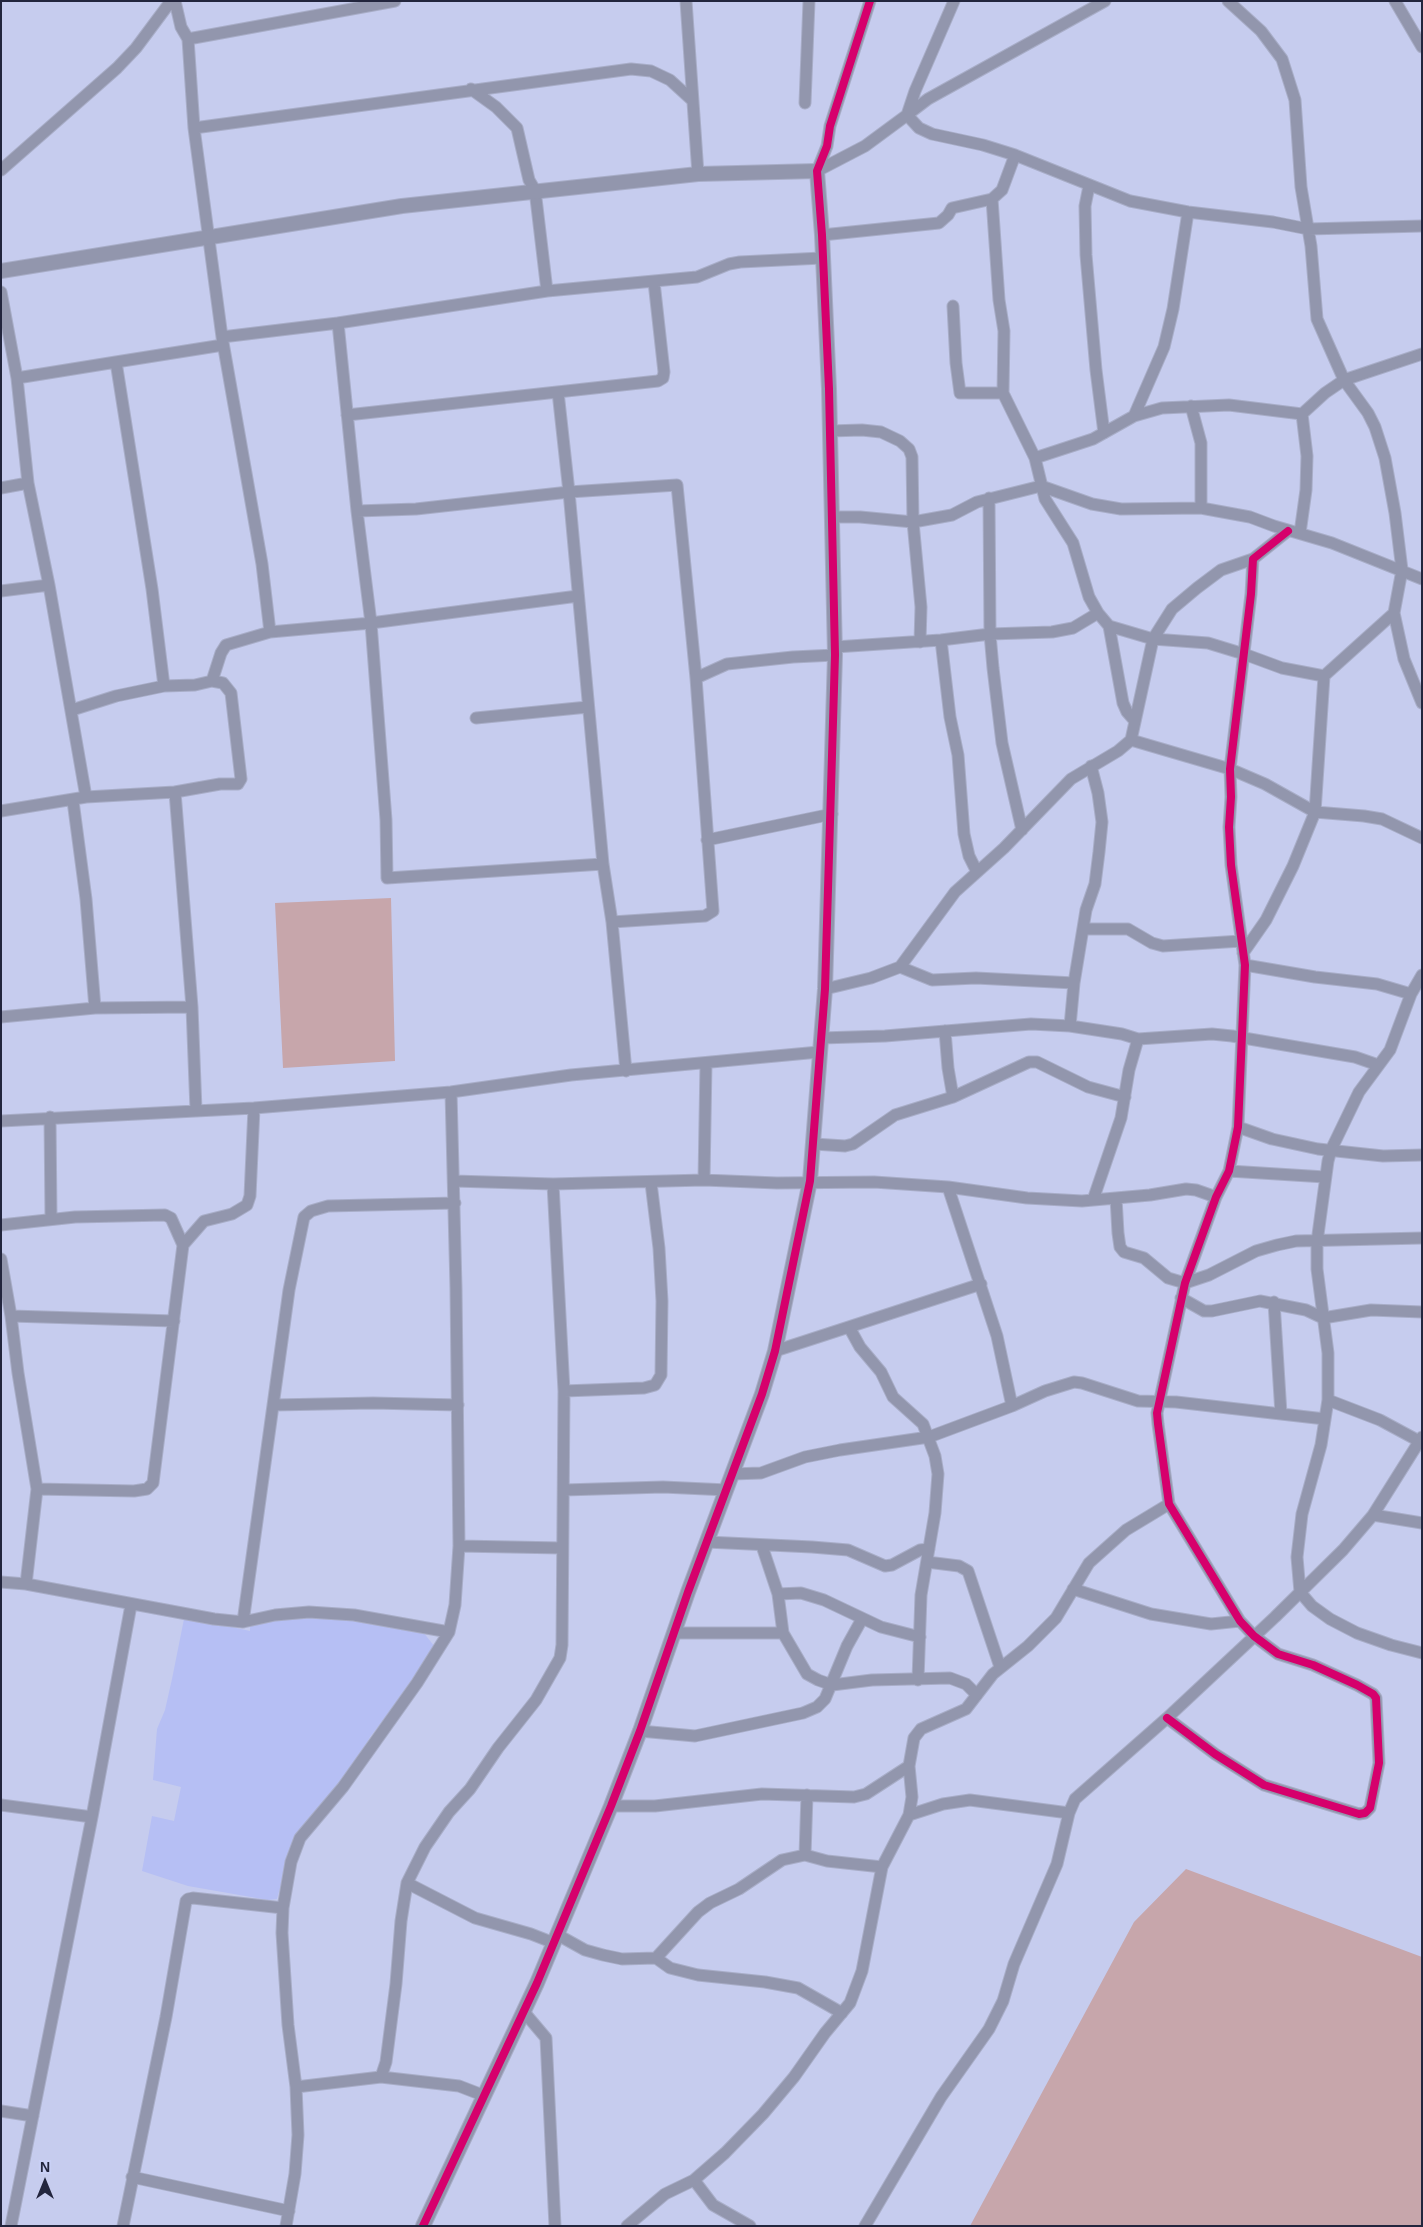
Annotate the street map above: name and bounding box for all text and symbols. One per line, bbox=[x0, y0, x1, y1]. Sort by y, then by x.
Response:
north arrow bbox=[20, 2157, 70, 2207]
text: N bbox=[40, 2159, 50, 2175]

